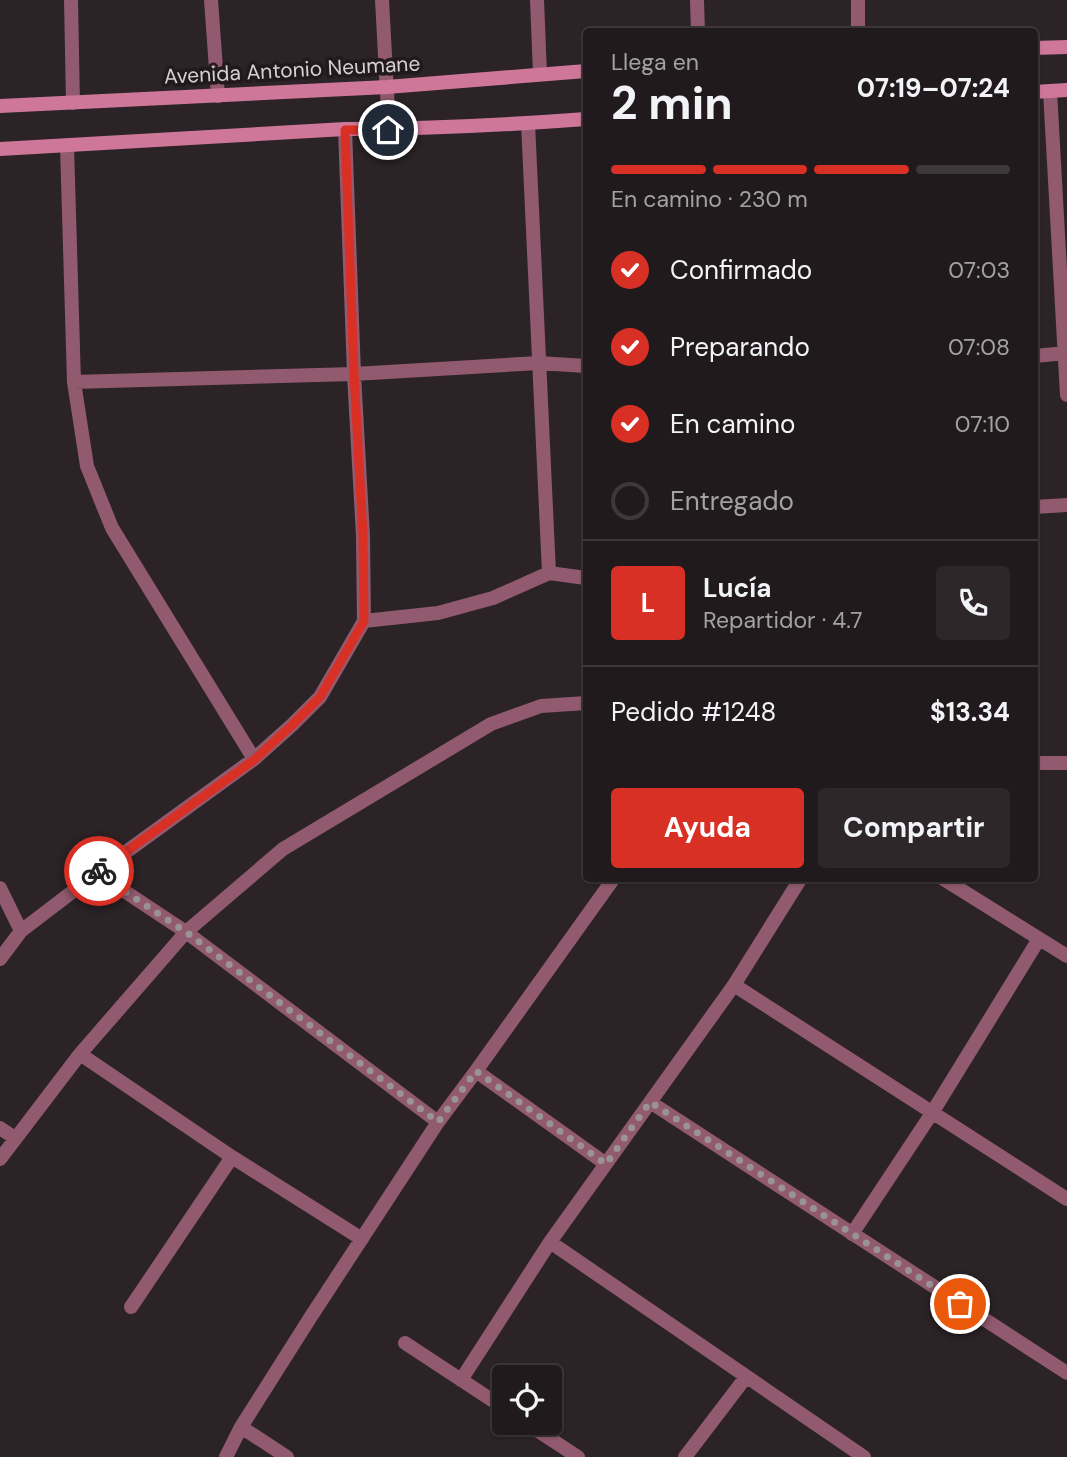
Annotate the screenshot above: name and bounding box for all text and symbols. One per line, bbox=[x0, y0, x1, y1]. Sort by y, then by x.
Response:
text: Llega en bbox=[611, 47, 699, 77]
street label: Avenida Antonio Neumane bbox=[163, 49, 421, 91]
text: 07:19–07:24 bbox=[857, 71, 1010, 105]
text: 2 min bbox=[611, 73, 733, 133]
pin bbox=[358, 100, 418, 160]
icon: home bbox=[369, 111, 407, 149]
text: En camino · 230 m bbox=[611, 184, 808, 214]
icon: check bbox=[611, 251, 649, 289]
text: Confirmado bbox=[670, 253, 812, 287]
text: 07:03 bbox=[948, 255, 1010, 285]
icon: check bbox=[611, 328, 649, 366]
text: Preparando bbox=[670, 330, 810, 364]
text: 07:08 bbox=[948, 332, 1010, 362]
icon: check bbox=[611, 405, 649, 443]
text: En camino bbox=[670, 407, 795, 441]
text: 07:10 bbox=[955, 409, 1010, 439]
text: Entregado bbox=[670, 484, 794, 518]
button: phone bbox=[936, 566, 1010, 640]
text: Lucía bbox=[703, 571, 771, 605]
text: L bbox=[641, 586, 655, 620]
text: Repartidor · 4.7 bbox=[703, 605, 862, 635]
text: Pedido #1248 bbox=[611, 695, 776, 729]
text: $13.34 bbox=[930, 695, 1010, 729]
button: Ayuda bbox=[611, 788, 804, 868]
button: Compartir bbox=[818, 788, 1010, 868]
courier bbox=[64, 836, 134, 906]
icon: bike bbox=[80, 852, 118, 890]
pin bbox=[930, 1274, 990, 1334]
icon: bag bbox=[941, 1285, 979, 1323]
map controls bbox=[492, 1365, 562, 1435]
button: locate bbox=[492, 1365, 562, 1435]

